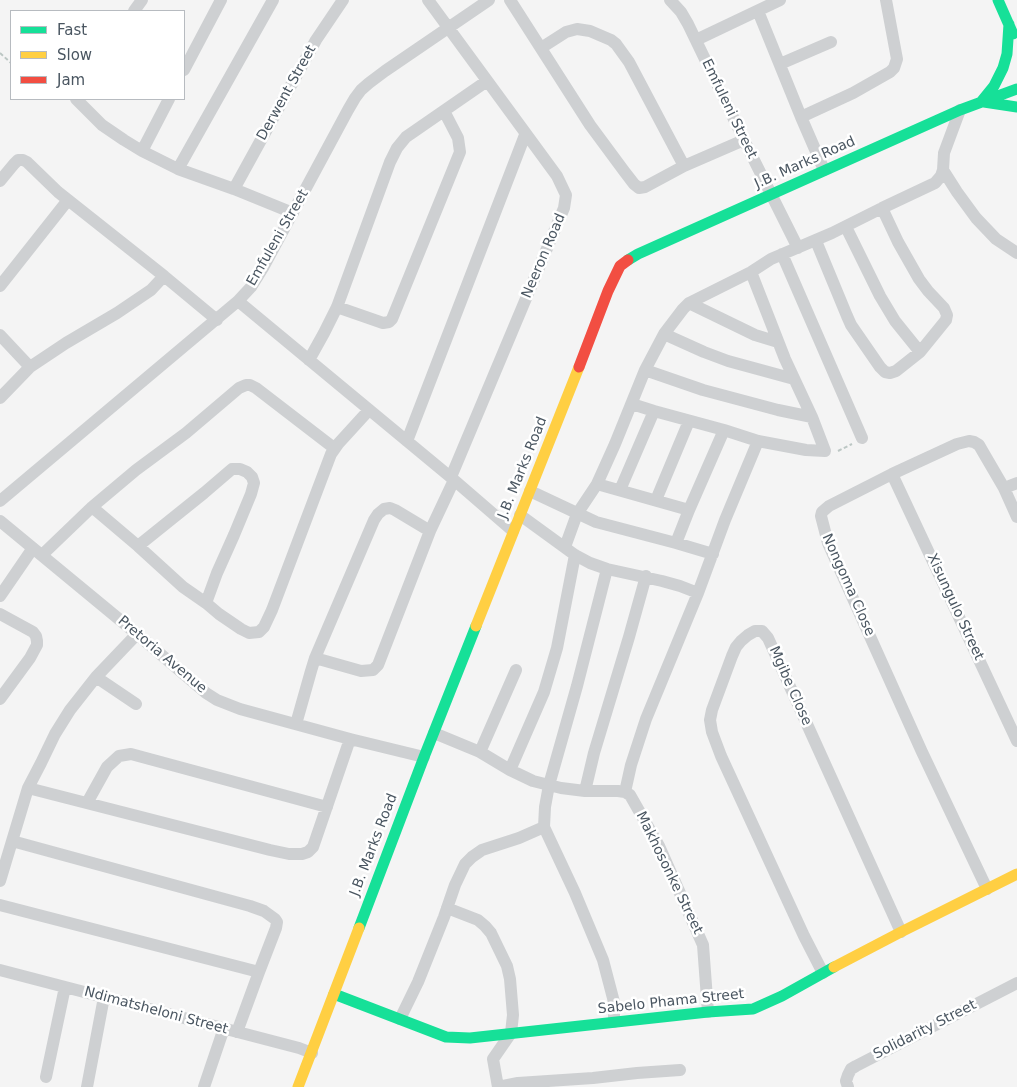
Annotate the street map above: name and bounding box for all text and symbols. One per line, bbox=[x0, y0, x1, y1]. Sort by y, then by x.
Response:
legend bbox=[10, 10, 185, 100]
text: Fast bbox=[57, 21, 87, 39]
street label: Derwent Street bbox=[254, 42, 320, 144]
text: Slow bbox=[57, 46, 92, 64]
street label: Emfuleni Street bbox=[698, 57, 760, 161]
text: Jam bbox=[57, 71, 85, 89]
street label: J.B. Marks Road bbox=[752, 133, 858, 193]
street label: Emfuleni Street bbox=[244, 187, 312, 289]
street label: Neeron Road bbox=[519, 211, 569, 301]
street label: J.B. Marks Road bbox=[495, 415, 551, 521]
street label: Nongoma Close bbox=[818, 531, 878, 639]
street label: Xisungulo Street bbox=[923, 551, 987, 663]
street label: Pretoria Avenue bbox=[114, 613, 210, 697]
street label: Mgibe Close bbox=[765, 644, 815, 728]
street label: J.B. Marks Road bbox=[347, 791, 401, 899]
street label: Makhosonke Street bbox=[632, 809, 706, 937]
street label: Ndimatsheloni Street bbox=[82, 984, 230, 1038]
street label: Sabelo Phama Street bbox=[597, 986, 745, 1018]
street label: Solidarity Street bbox=[871, 997, 979, 1063]

